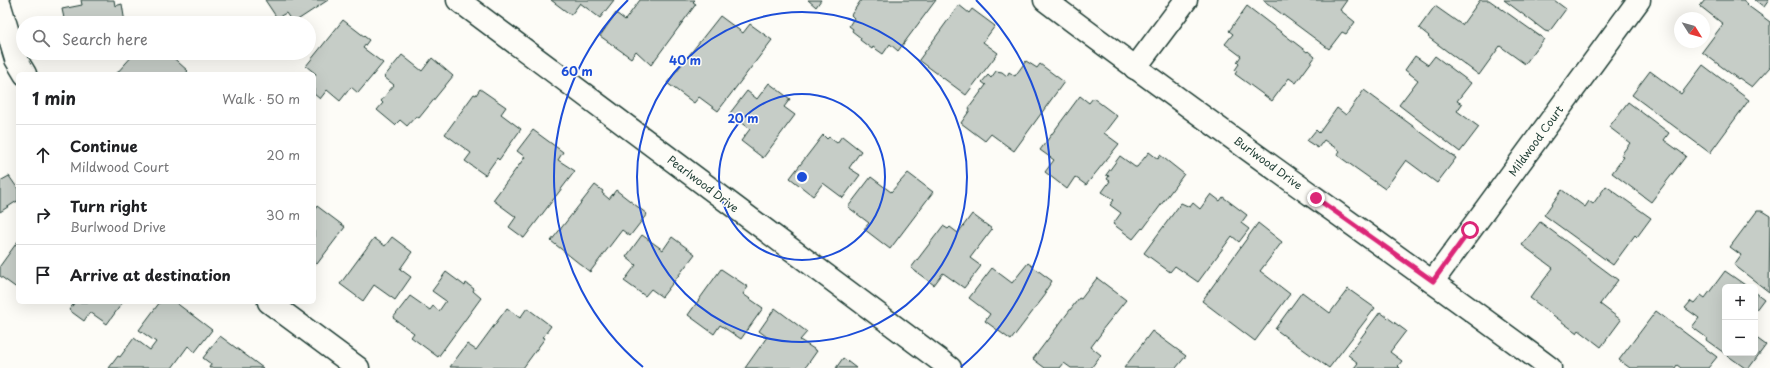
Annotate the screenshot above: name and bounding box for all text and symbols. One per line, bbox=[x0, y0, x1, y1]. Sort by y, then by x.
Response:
north arrow bbox=[1674, 12, 1710, 48]
search box bbox=[16, 16, 316, 60]
icon: search bbox=[30, 27, 52, 49]
text: Search here bbox=[62, 27, 148, 50]
text: 40 m bbox=[669, 51, 701, 69]
text: 60 m bbox=[561, 62, 593, 80]
text: 1 min bbox=[32, 85, 76, 111]
text: Walk · 50 m bbox=[222, 89, 300, 108]
street label: Mildwood Court bbox=[1504, 101, 1567, 180]
text: 20 m bbox=[727, 109, 759, 127]
street label: Burlwood Drive bbox=[1230, 132, 1306, 193]
text: Continue bbox=[70, 134, 138, 157]
icon: ahead bbox=[32, 144, 54, 166]
text: 20 m bbox=[266, 145, 300, 164]
street label: Pearlwood Drive bbox=[664, 151, 743, 216]
text: Mildwood Court bbox=[70, 157, 169, 176]
centre of rings bbox=[795, 170, 809, 184]
route end bbox=[1307, 189, 1325, 207]
text: Turn right bbox=[70, 194, 147, 217]
icon: right bbox=[32, 204, 54, 226]
text: 30 m bbox=[266, 205, 300, 224]
text: Burlwood Drive bbox=[70, 217, 166, 236]
route start bbox=[1461, 221, 1479, 239]
text: Arrive at destination bbox=[70, 263, 231, 286]
icon: arrive bbox=[32, 264, 54, 286]
map controls bbox=[1722, 284, 1758, 356]
button: + bbox=[1722, 284, 1758, 320]
button: − bbox=[1722, 320, 1758, 356]

